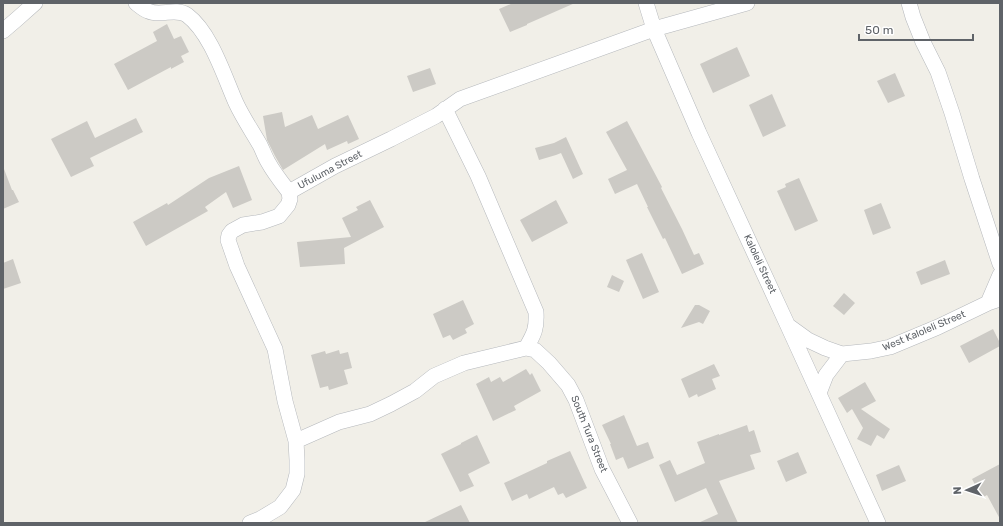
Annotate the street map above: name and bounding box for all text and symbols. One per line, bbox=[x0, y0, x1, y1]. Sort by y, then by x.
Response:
scale bar bbox=[859, 16, 973, 42]
text: 50 m bbox=[865, 23, 893, 37]
street label: Ufuluma Street bbox=[296, 148, 364, 192]
street label: Kaloleli Street bbox=[741, 233, 779, 296]
street label: West Kaloleli Street bbox=[881, 308, 967, 354]
street label: South Tura Street bbox=[568, 394, 610, 474]
north arrow bbox=[947, 470, 987, 510]
text: N bbox=[951, 486, 964, 495]

